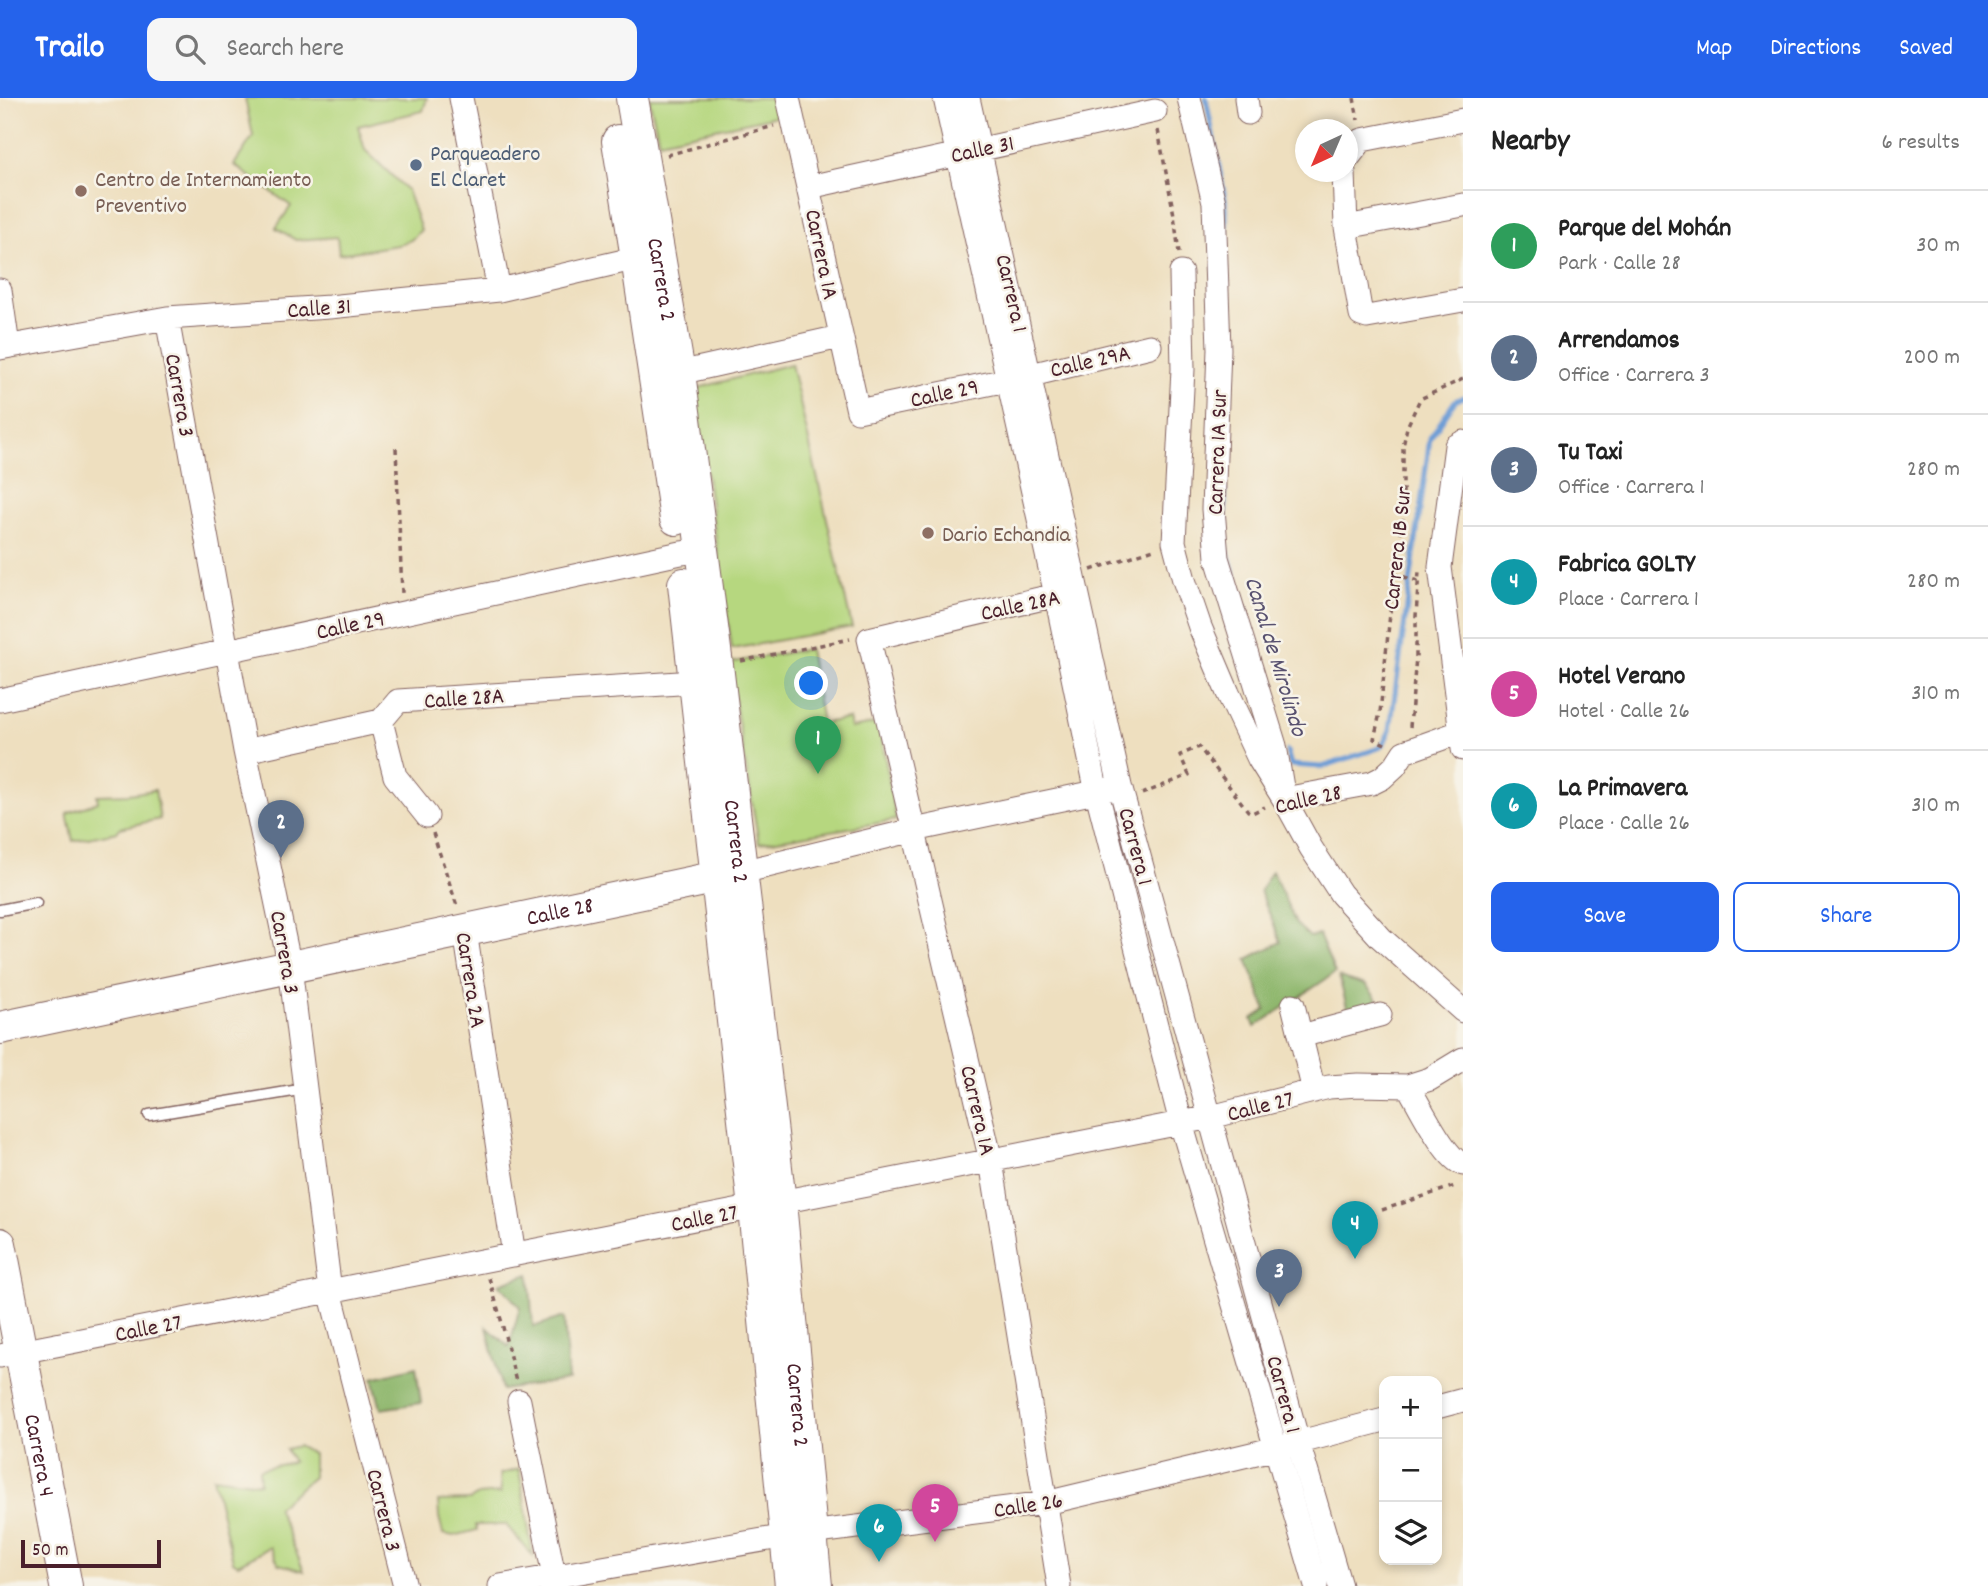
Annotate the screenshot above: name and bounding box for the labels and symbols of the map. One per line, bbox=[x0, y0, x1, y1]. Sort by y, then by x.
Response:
north arrow bbox=[1295, 119, 1358, 182]
street label: Calle 31 bbox=[948, 129, 1017, 174]
place label: Parqueadero El Claret bbox=[430, 139, 541, 198]
marker: Parqueadero El Claret bbox=[408, 157, 424, 173]
place label: Centro de Internamiento Preventivo bbox=[95, 165, 312, 224]
marker: Centro de Internamiento Preventivo bbox=[73, 183, 89, 199]
street label: Carrera 1A bbox=[794, 207, 845, 303]
street label: Carrera 2 bbox=[636, 236, 683, 324]
street label: Carrera 1 bbox=[985, 252, 1035, 336]
street label: Calle 31 bbox=[286, 292, 352, 329]
street label: Calle 29A bbox=[1047, 338, 1134, 389]
street label: Carrera 3 bbox=[154, 351, 201, 440]
street label: Calle 29 bbox=[908, 372, 982, 419]
street label: Carrera 1A Sur bbox=[1201, 388, 1238, 515]
street label: Carrera 1B Sur bbox=[1377, 485, 1422, 612]
place label: Dario Echandia bbox=[942, 520, 1072, 553]
marker: Dario Echandia bbox=[920, 525, 936, 541]
water label: Canal de Mirolindo bbox=[1234, 573, 1315, 742]
street label: Calle 28A bbox=[978, 583, 1063, 632]
street label: Calle 29 bbox=[314, 604, 388, 651]
your location bbox=[794, 666, 828, 700]
street label: Calle 28A bbox=[423, 681, 505, 720]
pin: 1 bbox=[795, 716, 841, 774]
street label: Calle 28 bbox=[1272, 778, 1346, 825]
street label: Carrera 2 bbox=[713, 798, 755, 885]
pin: 2 bbox=[258, 800, 304, 858]
street label: Carrera 1 bbox=[1107, 804, 1160, 889]
street label: Calle 28 bbox=[524, 891, 597, 937]
street label: Carrera 3 bbox=[259, 908, 306, 997]
street label: Carrera 2A bbox=[445, 930, 492, 1031]
street label: Carrera 1A bbox=[949, 1062, 1002, 1159]
street label: Calle 27 bbox=[1224, 1084, 1298, 1133]
street label: Calle 27 bbox=[668, 1198, 741, 1243]
pin: 4 bbox=[1332, 1201, 1378, 1259]
pin: 3 bbox=[1256, 1249, 1302, 1307]
street label: Calle 27 bbox=[112, 1308, 185, 1353]
street label: Carrera 1 bbox=[1255, 1352, 1308, 1437]
street label: Carrera 2 bbox=[775, 1362, 816, 1449]
street label: Carrera 4 bbox=[13, 1412, 61, 1500]
street label: Carrera 3 bbox=[355, 1466, 408, 1556]
pin: 5 bbox=[912, 1484, 958, 1542]
street label: Calle 26 bbox=[991, 1486, 1066, 1529]
pin: 6 bbox=[856, 1504, 902, 1562]
scale bar bbox=[21, 1537, 161, 1569]

